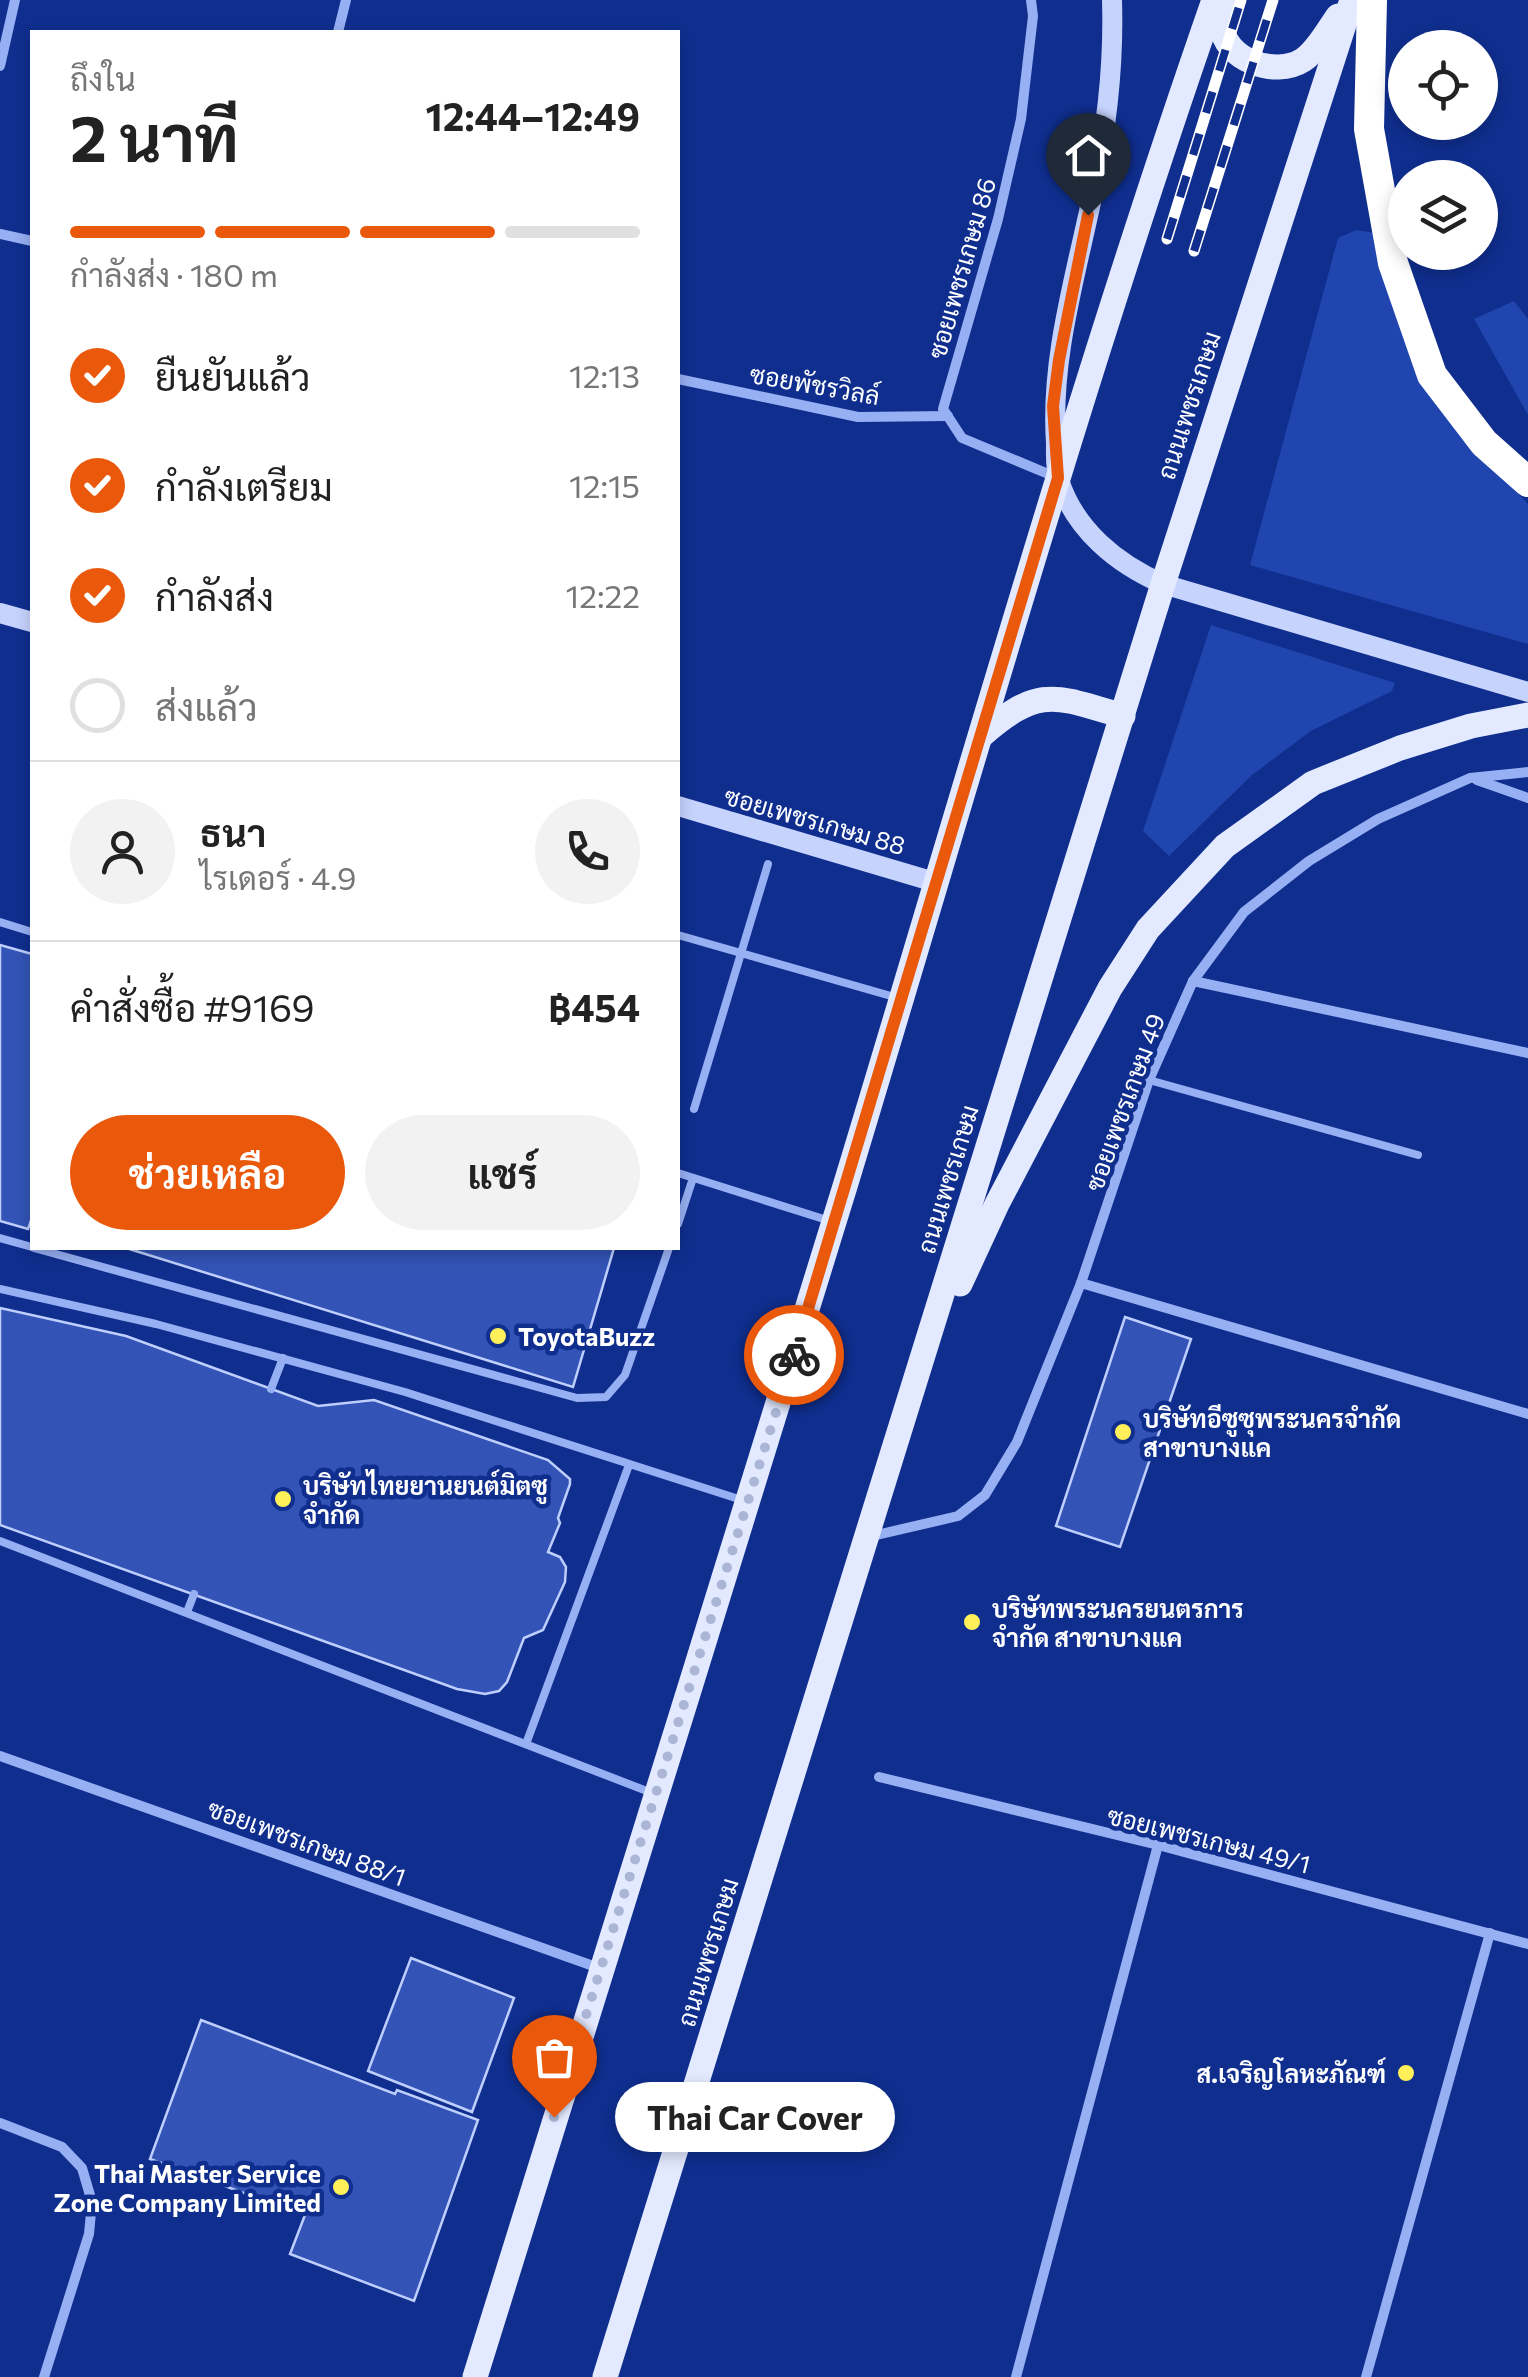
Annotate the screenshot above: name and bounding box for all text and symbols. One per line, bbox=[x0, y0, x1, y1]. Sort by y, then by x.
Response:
map controls bbox=[1388, 30, 1498, 270]
button: locate bbox=[1388, 30, 1498, 140]
text: ถึงใน bbox=[70, 58, 136, 98]
text: 12:44–12:49 bbox=[426, 92, 640, 139]
text: 2 นาที bbox=[70, 96, 239, 175]
pin bbox=[1046, 113, 1131, 216]
icon: home bbox=[1061, 128, 1116, 183]
button: layers bbox=[1388, 160, 1498, 270]
street label: ซอยเพชรเกษม 86 bbox=[921, 174, 1001, 362]
text: กำลังส่ง · 180 m bbox=[70, 254, 278, 294]
street label: ถนนเพชรเกษม bbox=[1150, 327, 1226, 483]
icon: check bbox=[70, 348, 125, 403]
text: ยืนยันแล้ว bbox=[155, 352, 310, 399]
text: 12:13 bbox=[569, 355, 640, 395]
street label: ซอยพัชรวิลล์ bbox=[748, 357, 882, 410]
icon: check bbox=[70, 458, 125, 513]
text: กำลังเตรียม bbox=[155, 462, 333, 509]
text: 12:15 bbox=[569, 465, 640, 505]
icon: check bbox=[70, 568, 125, 623]
text: กำลังส่ง bbox=[155, 572, 274, 619]
text: 12:22 bbox=[566, 575, 640, 615]
text: ส่งแล้ว bbox=[155, 682, 258, 729]
street label: ซอยเพชรเกษม 88 bbox=[721, 780, 909, 860]
button: person bbox=[70, 799, 175, 904]
button: phone bbox=[535, 799, 640, 904]
text: ธนา bbox=[200, 808, 266, 855]
text: ไรเดอร์ · 4.9 bbox=[200, 857, 356, 897]
text: คำสั่งซื้อ #9169 bbox=[70, 983, 315, 1030]
text: ฿454 bbox=[548, 983, 640, 1030]
street label: ซอยเพชรเกษม 49 bbox=[1078, 1009, 1170, 1195]
street label: ถนนเพชรเกษม bbox=[910, 1101, 984, 1257]
button: ช่วยเหลือ bbox=[70, 1115, 345, 1230]
button: แชร์ bbox=[365, 1115, 640, 1230]
courier bbox=[744, 1305, 844, 1405]
place label: ToyotaBuzz bbox=[518, 1321, 655, 1351]
marker: ToyotaBuzz bbox=[487, 1325, 509, 1347]
icon: bike bbox=[767, 1328, 822, 1383]
place label: บริษัทอีซูซุพระนครจำกัด สาขาบางแค bbox=[1143, 1403, 1401, 1462]
marker: บริษัทอีซูซุพระนครจำกัด สาขาบางแค bbox=[1112, 1421, 1134, 1443]
place label: บริษัทไทยยานยนต์มิตซู จำกัด bbox=[303, 1469, 548, 1529]
marker: บริษัทไทยยานยนต์มิตซู จำกัด bbox=[272, 1488, 294, 1510]
place label: บริษัทพระนครยนตรการ จำกัด สาขาบางแค bbox=[992, 1593, 1244, 1652]
marker: บริษัทพระนครยนตรการ จำกัด สาขาบางแค bbox=[961, 1611, 983, 1633]
street label: ซอยเพชรเกษม 88/1 bbox=[204, 1792, 410, 1892]
street label: ซอยเพชรเกษม 49/1 bbox=[1104, 1799, 1314, 1879]
street label: ถนนเพชรเกษม bbox=[670, 1874, 744, 2030]
pin bbox=[512, 2015, 597, 2118]
icon: bag bbox=[527, 2030, 582, 2085]
place label: ส.เจริญโลหะภัณฑ์ bbox=[1196, 2057, 1387, 2090]
marker: ส.เจริญโลหะภัณฑ์ bbox=[1395, 2062, 1417, 2084]
callout: Thai Car Cover bbox=[614, 2082, 894, 2152]
text: Thai Car Cover bbox=[647, 2097, 863, 2137]
place label: Thai Master Service Zone Company Limited bbox=[54, 2158, 321, 2217]
marker: Thai Master Service Zone Company Limited bbox=[330, 2176, 352, 2198]

